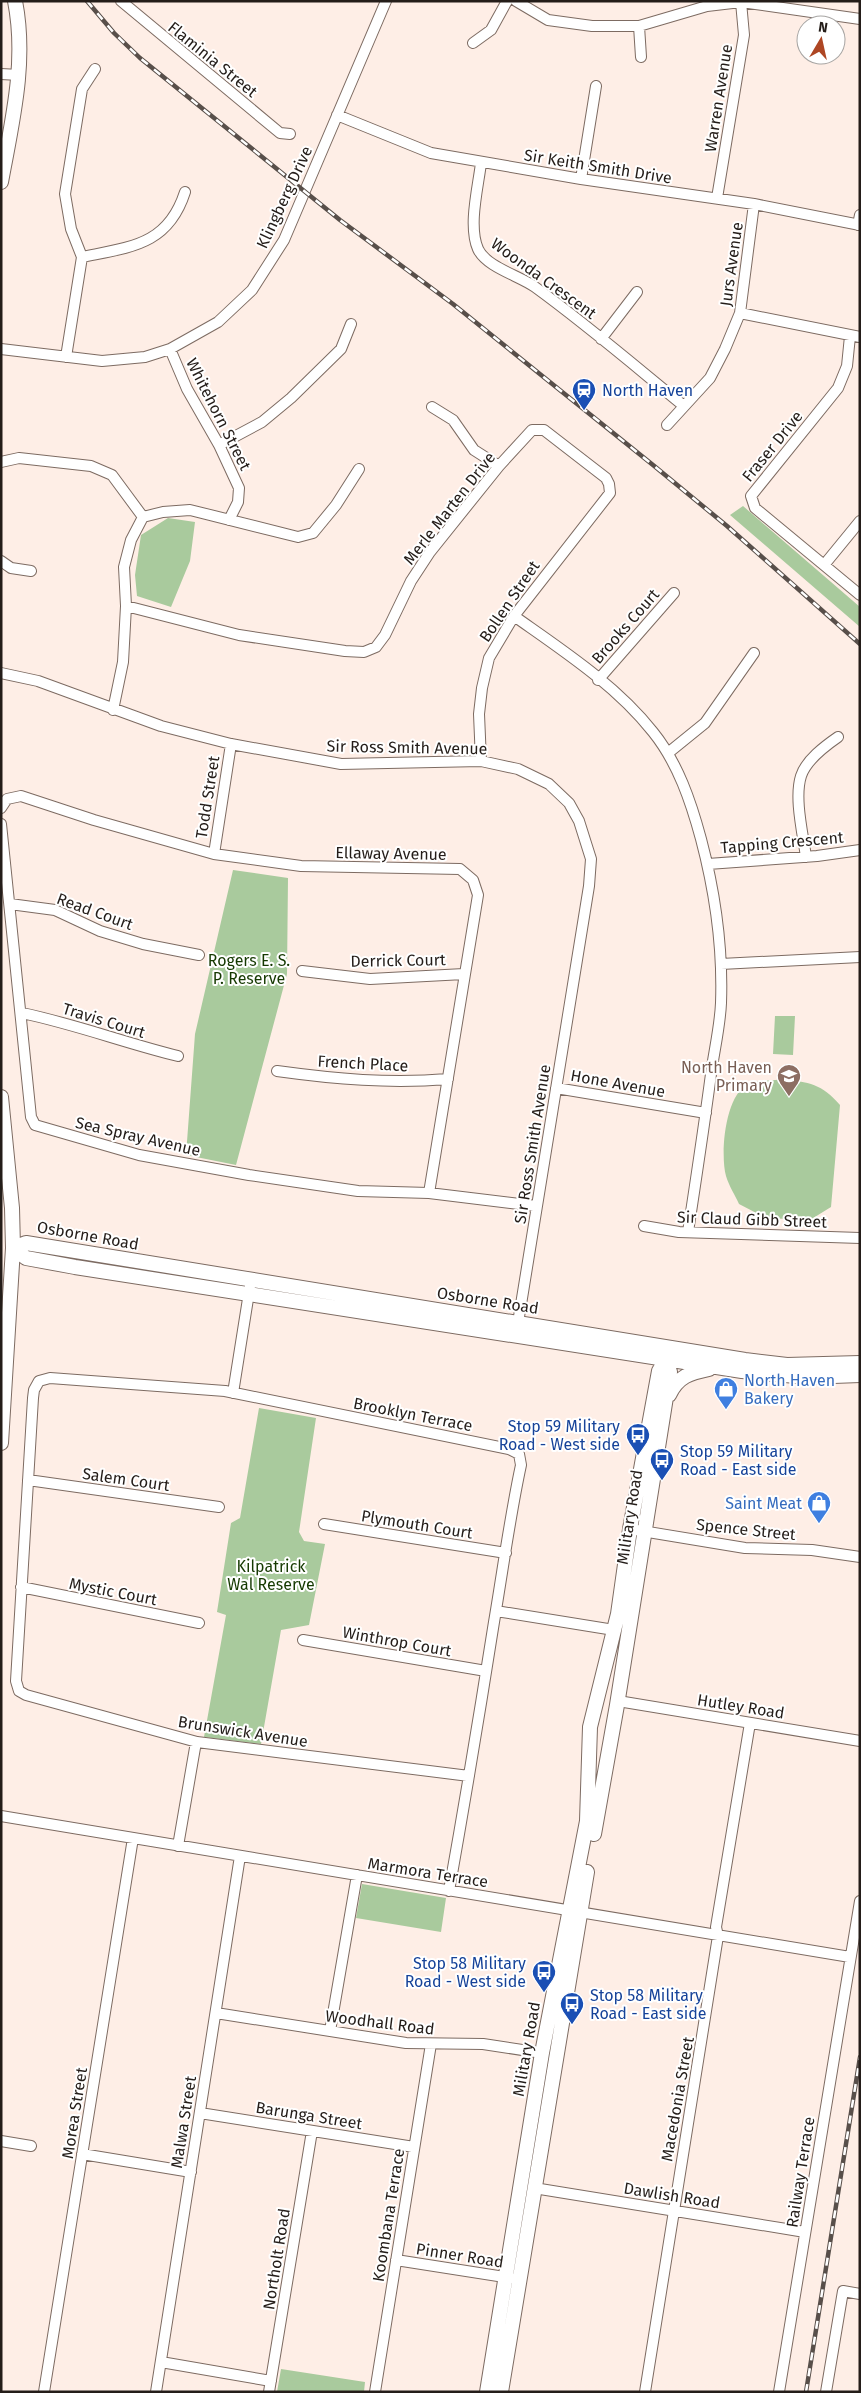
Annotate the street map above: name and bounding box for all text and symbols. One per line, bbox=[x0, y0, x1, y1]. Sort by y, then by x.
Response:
north arrow bbox=[796, 15, 846, 65]
street label: Flaminia Street bbox=[164, 18, 261, 101]
text: N bbox=[817, 19, 829, 37]
street label: Warren Avenue bbox=[701, 43, 736, 153]
street label: Klingberg Drive bbox=[252, 143, 316, 251]
street label: Sir Keith Smith Drive bbox=[523, 145, 673, 188]
street label: Jurs Avenue bbox=[716, 221, 747, 307]
street label: Woonda Crescent bbox=[487, 234, 600, 323]
street label: Whitehorn Street bbox=[182, 355, 255, 474]
station icon: North Haven bbox=[571, 377, 597, 411]
place label: North Haven bbox=[602, 381, 693, 400]
street label: Fraser Drive bbox=[738, 407, 807, 486]
street label: Merle Marten Drive bbox=[400, 448, 499, 568]
street label: Bollen Street bbox=[475, 557, 544, 646]
street label: Brooks Court bbox=[588, 585, 663, 668]
street label: Sir Ross Smith Avenue bbox=[326, 737, 488, 758]
street label: Todd Street bbox=[192, 754, 223, 840]
street label: Tapping Crescent bbox=[720, 828, 845, 857]
street label: Ellaway Avenue bbox=[335, 843, 447, 864]
street label: Read Court bbox=[54, 889, 136, 934]
street label: Derrick Court bbox=[350, 950, 446, 971]
park label: Rogers E. S. P. Reserve bbox=[208, 951, 290, 988]
street label: Travis Court bbox=[60, 999, 148, 1042]
street label: French Place bbox=[317, 1052, 409, 1075]
place label: North Haven Primary bbox=[681, 1058, 772, 1095]
street label: Sir Ross Smith Avenue bbox=[511, 1063, 554, 1225]
school or university icon: North Haven Primary bbox=[776, 1063, 802, 1097]
street label: Hone Avenue bbox=[569, 1066, 667, 1101]
street label: Sea Spray Avenue bbox=[74, 1113, 202, 1160]
street label: Sir Claud Gibb Street bbox=[677, 1207, 828, 1232]
street label: Osborne Road bbox=[36, 1217, 140, 1254]
street label: Osborne Road bbox=[436, 1283, 540, 1318]
place label: North Haven Bakery bbox=[744, 1371, 835, 1408]
shop icon: North Haven Bakery bbox=[713, 1376, 739, 1410]
street label: Brooklyn Terrace bbox=[352, 1394, 474, 1435]
place label: Stop 59 Military Road - West side bbox=[499, 1417, 620, 1454]
bus stop icon: Stop 59 Military Road - West side bbox=[625, 1422, 651, 1456]
place label: Stop 59 Military Road - East side bbox=[680, 1442, 797, 1479]
bus stop icon: Stop 59 Military Road - East side bbox=[649, 1447, 675, 1481]
street label: Salem Court bbox=[81, 1464, 171, 1495]
street label: Military Road bbox=[613, 1468, 646, 1566]
shop icon: Saint Meat bbox=[806, 1490, 832, 1524]
place label: Saint Meat bbox=[725, 1494, 802, 1513]
street label: Plymouth Court bbox=[360, 1506, 474, 1543]
street label: Spence Street bbox=[695, 1515, 797, 1544]
park label: Kilpatrick Wal Reserve bbox=[227, 1557, 315, 1594]
street label: Mystic Court bbox=[67, 1574, 159, 1609]
street label: Winthrop Court bbox=[341, 1623, 453, 1660]
street label: Hutley Road bbox=[696, 1690, 786, 1723]
street label: Brunswick Avenue bbox=[177, 1712, 309, 1751]
street label: Marmora Terrace bbox=[366, 1854, 489, 1891]
place label: Stop 58 Military Road - West side bbox=[405, 1954, 526, 1991]
bus stop icon: Stop 58 Military Road - West side bbox=[531, 1959, 557, 1993]
place label: Stop 58 Military Road - East side bbox=[590, 1986, 707, 2023]
bus stop icon: Stop 58 Military Road - East side bbox=[559, 1991, 585, 2025]
street label: Military Road bbox=[509, 2000, 544, 2098]
street label: Woodhall Road bbox=[324, 2006, 436, 2039]
street label: Macedonia Street bbox=[657, 2035, 698, 2163]
street label: Morea Street bbox=[58, 2066, 91, 2160]
street label: Malwa Street bbox=[167, 2074, 200, 2170]
street label: Barunga Street bbox=[254, 2098, 364, 2133]
street label: Railway Terrace bbox=[782, 2115, 819, 2229]
street label: Koombana Terrace bbox=[369, 2147, 408, 2283]
street label: Dawlish Road bbox=[622, 2178, 722, 2212]
street label: Northolt Road bbox=[259, 2207, 294, 2311]
street label: Pinner Road bbox=[415, 2239, 505, 2272]

